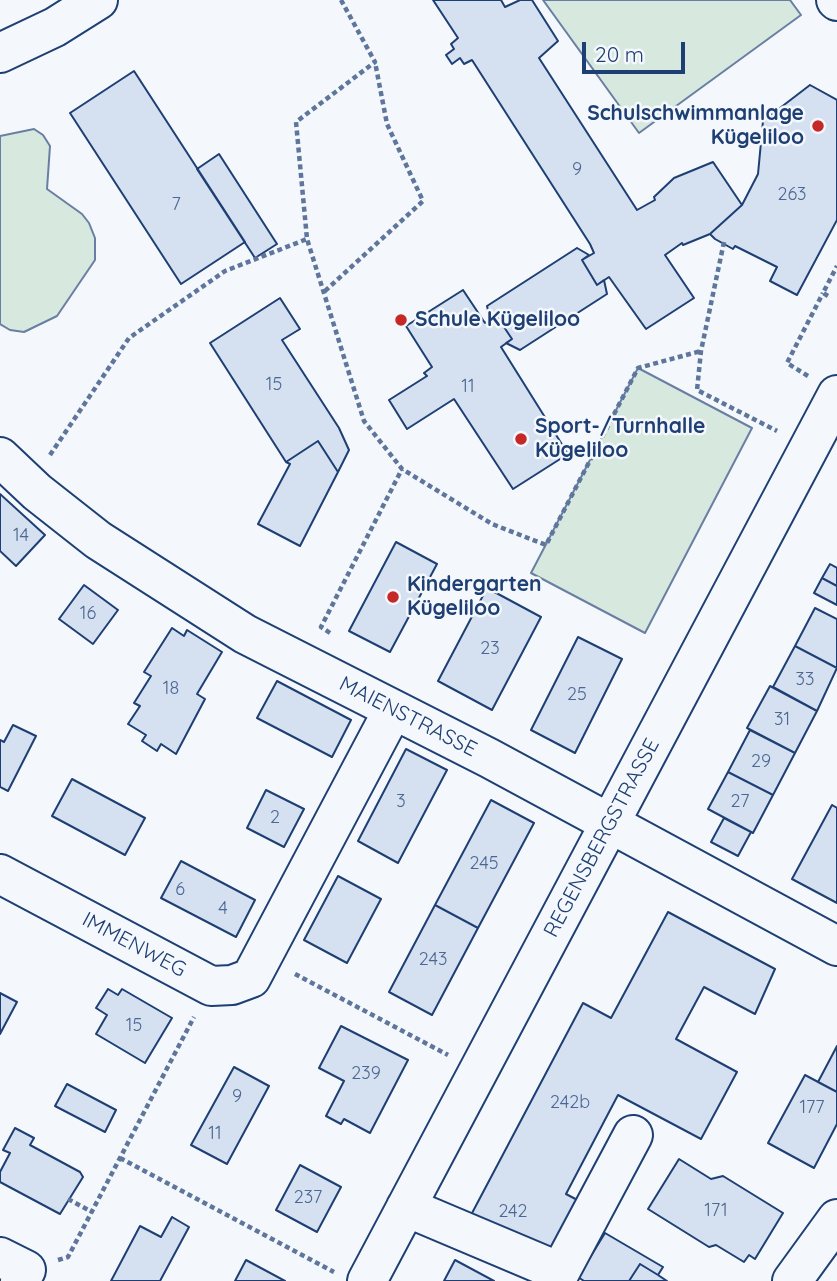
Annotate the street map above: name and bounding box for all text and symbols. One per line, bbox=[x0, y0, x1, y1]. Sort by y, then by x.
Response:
scale bar bbox=[585, 28, 688, 72]
text: 20 m bbox=[595, 41, 644, 67]
place label: Schulschwimmanlage Kügeliloo bbox=[587, 101, 804, 151]
marker: Schulschwimmanlage Kügeliloo bbox=[810, 118, 826, 134]
house number: 9 bbox=[572, 159, 582, 181]
house number: 263 bbox=[777, 184, 807, 206]
house number: 7 bbox=[171, 194, 181, 216]
place label: Schule Kügeliloo bbox=[415, 307, 580, 333]
marker: Schule Kügeliloo bbox=[393, 312, 409, 328]
house number: 15 bbox=[266, 374, 282, 396]
house number: 11 bbox=[461, 376, 475, 398]
place label: Sport-/Turnhalle Kügeliloo bbox=[535, 414, 705, 464]
marker: Sport-/Turnhalle Kügeliloo bbox=[513, 431, 529, 447]
house number: 14 bbox=[13, 525, 29, 547]
place label: Kindergarten Kügeliloo bbox=[407, 572, 542, 622]
marker: Kindergarten Kügeliloo bbox=[385, 589, 401, 605]
house number: 16 bbox=[80, 603, 96, 625]
house number: 23 bbox=[480, 638, 500, 660]
house number: 33 bbox=[796, 669, 814, 691]
street label: MAIENSTRASSE bbox=[335, 671, 481, 763]
house number: 18 bbox=[163, 678, 179, 700]
house number: 25 bbox=[567, 684, 587, 706]
house number: 31 bbox=[774, 709, 790, 731]
street label: REGENSBERGSTRASSE bbox=[539, 734, 665, 942]
house number: 29 bbox=[751, 751, 771, 773]
house number: 3 bbox=[396, 791, 406, 813]
house number: 27 bbox=[731, 791, 749, 813]
house number: 2 bbox=[270, 807, 280, 829]
house number: 245 bbox=[469, 853, 499, 875]
house number: 6 bbox=[175, 879, 185, 901]
house number: 4 bbox=[218, 898, 228, 920]
street label: IMMENWEG bbox=[78, 907, 190, 983]
house number: 243 bbox=[419, 949, 447, 971]
house number: 15 bbox=[126, 1015, 142, 1037]
house number: 239 bbox=[351, 1063, 381, 1085]
house number: 9 bbox=[232, 1086, 242, 1108]
house number: 242b bbox=[550, 1092, 590, 1114]
house number: 177 bbox=[799, 1097, 825, 1119]
house number: 11 bbox=[208, 1123, 222, 1145]
house number: 237 bbox=[294, 1187, 322, 1209]
house number: 171 bbox=[704, 1200, 728, 1222]
house number: 242 bbox=[498, 1201, 528, 1223]

